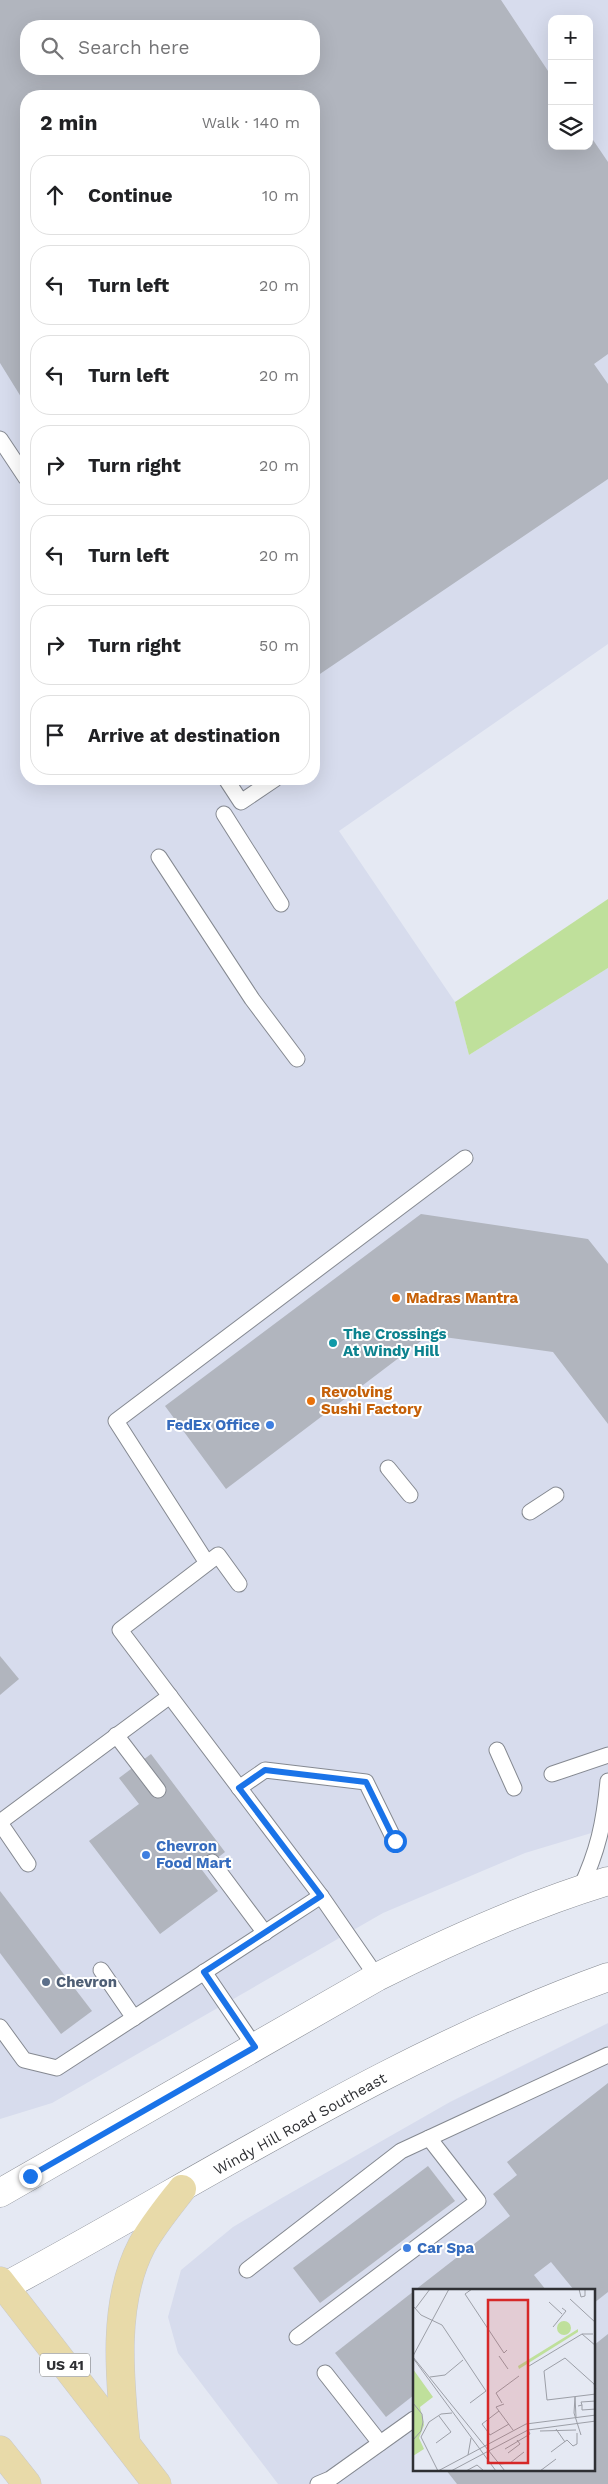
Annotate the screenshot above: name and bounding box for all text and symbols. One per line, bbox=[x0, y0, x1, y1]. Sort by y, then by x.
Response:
map controls bbox=[548, 15, 593, 150]
button: + bbox=[548, 15, 593, 60]
search box bbox=[20, 20, 320, 75]
icon: search bbox=[38, 34, 66, 62]
text: Search here bbox=[78, 36, 189, 59]
button: − bbox=[548, 60, 593, 105]
button: layers bbox=[548, 105, 593, 150]
text: 2 min bbox=[40, 110, 97, 135]
text: Walk · 140 m bbox=[202, 113, 300, 132]
icon: ahead bbox=[41, 181, 69, 209]
text: Continue bbox=[88, 184, 172, 207]
text: 10 m bbox=[262, 186, 299, 205]
icon: left bbox=[41, 271, 69, 299]
text: Turn left bbox=[88, 274, 169, 297]
text: 20 m bbox=[259, 276, 299, 295]
icon: left bbox=[41, 361, 69, 389]
text: Turn left bbox=[88, 364, 169, 387]
text: 20 m bbox=[259, 366, 299, 385]
icon: right bbox=[41, 451, 69, 479]
text: Turn right bbox=[88, 454, 181, 477]
text: 20 m bbox=[259, 456, 299, 475]
icon: left bbox=[41, 541, 69, 569]
text: Turn left bbox=[88, 544, 169, 567]
text: 20 m bbox=[259, 546, 299, 565]
icon: right bbox=[41, 631, 69, 659]
text: Turn right bbox=[88, 634, 181, 657]
text: 50 m bbox=[259, 636, 299, 655]
icon: arrive bbox=[41, 721, 69, 749]
text: Arrive at destination bbox=[88, 724, 280, 747]
place label: Madras Mantra bbox=[406, 1289, 518, 1307]
marker: Madras Mantra bbox=[390, 1292, 402, 1304]
place label: The Crossings At Windy Hill bbox=[343, 1325, 447, 1360]
marker: The Crossings At Windy Hill bbox=[327, 1337, 339, 1349]
place label: Revolving Sushi Factory bbox=[321, 1383, 423, 1418]
marker: Revolving Sushi Factory bbox=[305, 1395, 317, 1407]
place label: FedEx Office bbox=[166, 1416, 260, 1434]
marker: FedEx Office bbox=[264, 1419, 276, 1431]
route start bbox=[384, 1830, 407, 1853]
place label: Chevron Food Mart bbox=[156, 1837, 232, 1872]
marker: Chevron Food Mart bbox=[140, 1849, 152, 1861]
place label: Chevron bbox=[56, 1973, 117, 1991]
marker: Chevron bbox=[40, 1976, 52, 1988]
street label: Windy Hill Road Southeast bbox=[210, 2069, 390, 2179]
route end bbox=[19, 2165, 42, 2188]
place label: Car Spa bbox=[417, 2239, 474, 2257]
marker: Car Spa bbox=[401, 2242, 413, 2254]
inset map bbox=[413, 2289, 596, 2472]
road number: US 41 bbox=[40, 2354, 90, 2376]

